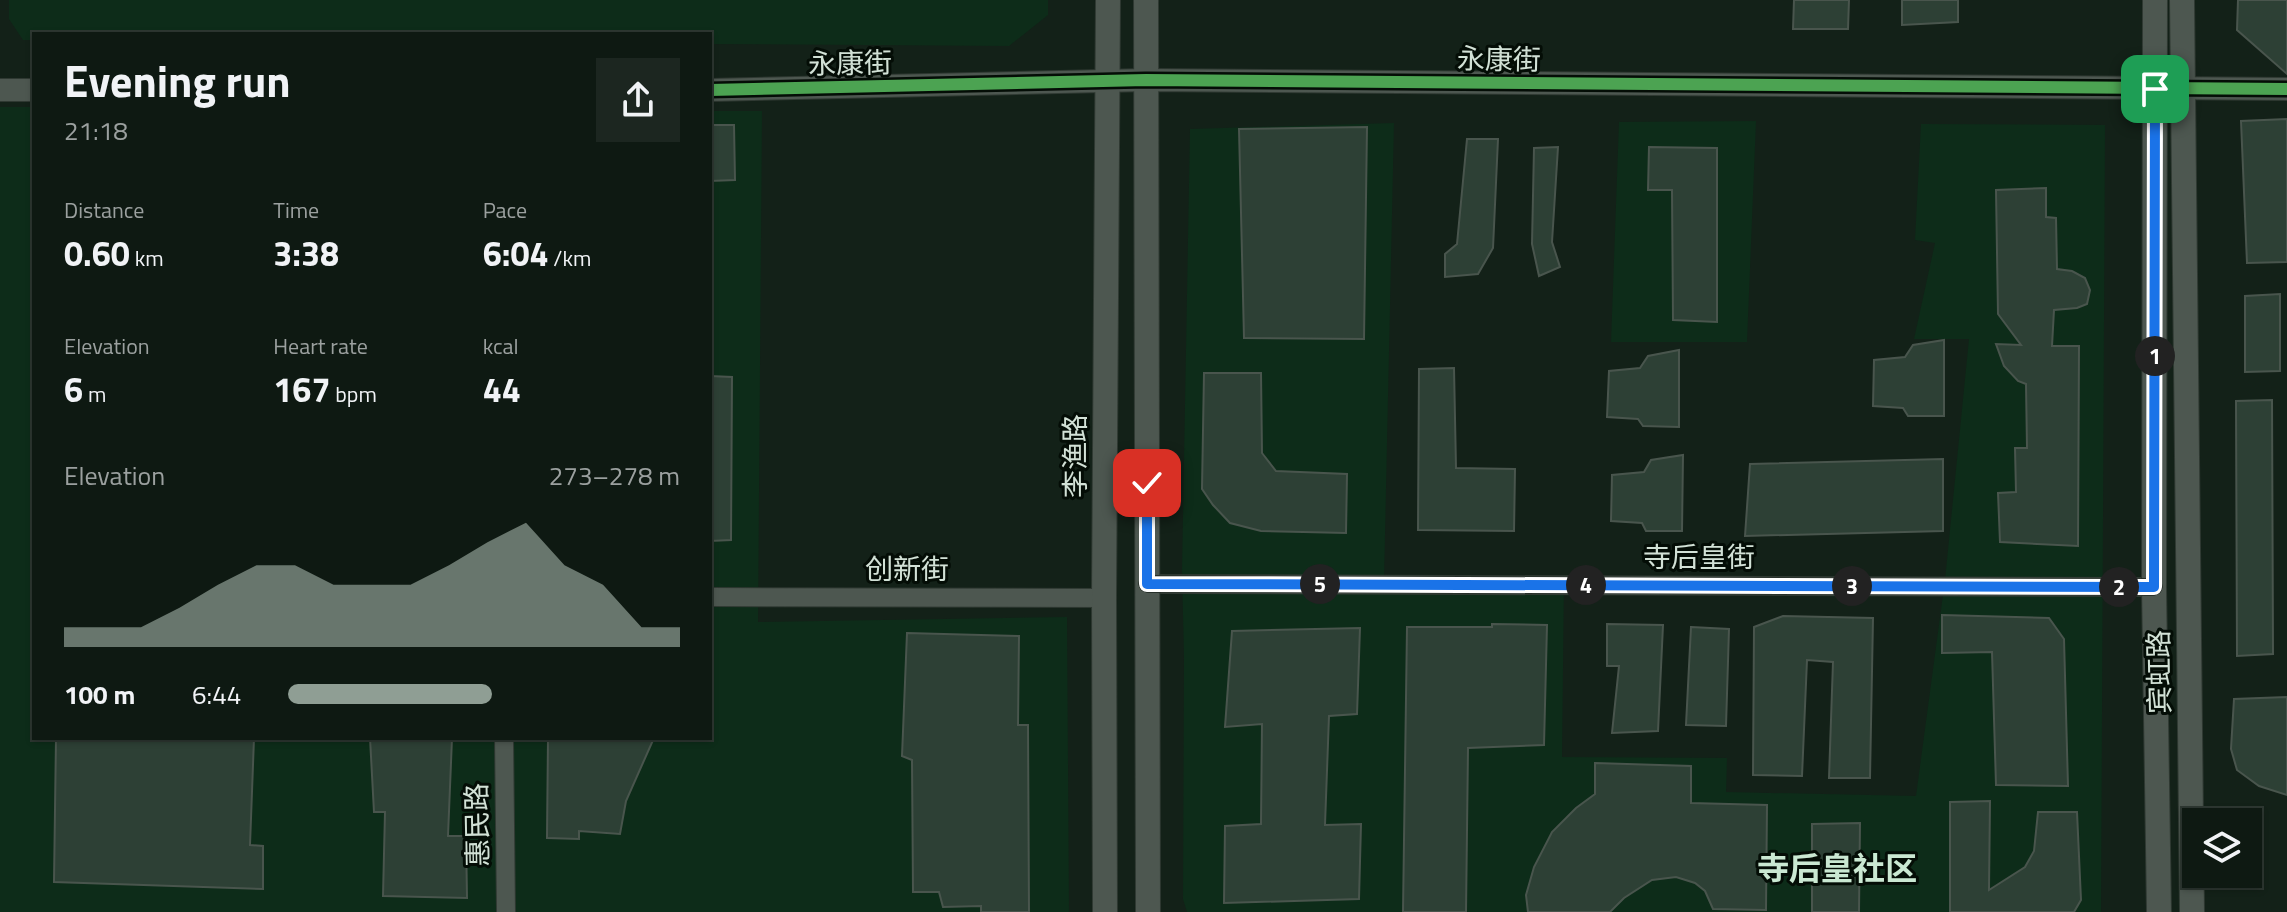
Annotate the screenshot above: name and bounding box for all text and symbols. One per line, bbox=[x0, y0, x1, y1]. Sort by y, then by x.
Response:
street label: 永康街 bbox=[1457, 36, 1541, 81]
street label: 永康街 bbox=[808, 40, 892, 85]
text: Evening run bbox=[64, 47, 291, 114]
pin bbox=[2121, 55, 2189, 123]
button: share bbox=[596, 58, 680, 142]
icon: arrive bbox=[2133, 67, 2177, 111]
text: 21:18 bbox=[64, 111, 128, 150]
text: Distance bbox=[64, 193, 144, 227]
text: Time bbox=[273, 193, 319, 227]
text: Pace bbox=[483, 193, 527, 227]
text: 0.60 bbox=[64, 227, 130, 279]
text: 3:38 bbox=[273, 227, 339, 279]
text: 6:04 bbox=[483, 227, 548, 279]
text: km bbox=[130, 241, 164, 275]
text: /km bbox=[548, 241, 591, 275]
text: Elevation bbox=[64, 329, 150, 363]
text: Heart rate bbox=[273, 329, 368, 363]
text: kcal bbox=[483, 329, 519, 363]
pin: 1 bbox=[2135, 336, 2175, 376]
text: 1 bbox=[2149, 339, 2161, 373]
text: 6 bbox=[64, 363, 83, 415]
text: 167 bbox=[273, 363, 330, 415]
text: 44 bbox=[483, 363, 521, 415]
text: m bbox=[83, 377, 106, 411]
text: bpm bbox=[330, 377, 377, 411]
street label: 李渔路 bbox=[1053, 414, 1096, 498]
pin bbox=[1113, 449, 1181, 517]
text: Elevation bbox=[64, 456, 165, 495]
text: 273–278 m bbox=[549, 456, 680, 495]
icon: check bbox=[1125, 461, 1169, 505]
street label: 寺后皇街 bbox=[1643, 535, 1755, 578]
street label: 创新街 bbox=[865, 547, 949, 590]
pin: 5 bbox=[1300, 564, 1340, 604]
pin: 4 bbox=[1566, 565, 1606, 605]
pin: 3 bbox=[1832, 566, 1872, 606]
text: 5 bbox=[1314, 567, 1326, 601]
pin: 2 bbox=[2099, 567, 2139, 607]
text: 4 bbox=[1580, 568, 1592, 602]
text: 3 bbox=[1846, 569, 1858, 603]
text: 2 bbox=[2113, 570, 2125, 604]
street label: 宾虹路 bbox=[2136, 630, 2181, 714]
text: 100 m bbox=[64, 675, 135, 714]
text: 6:44 bbox=[192, 675, 241, 714]
street label: 惠民路 bbox=[454, 783, 499, 867]
map controls bbox=[2182, 808, 2262, 888]
button: layers bbox=[2182, 808, 2262, 888]
district label: 寺后皇社区 bbox=[1757, 844, 1917, 892]

